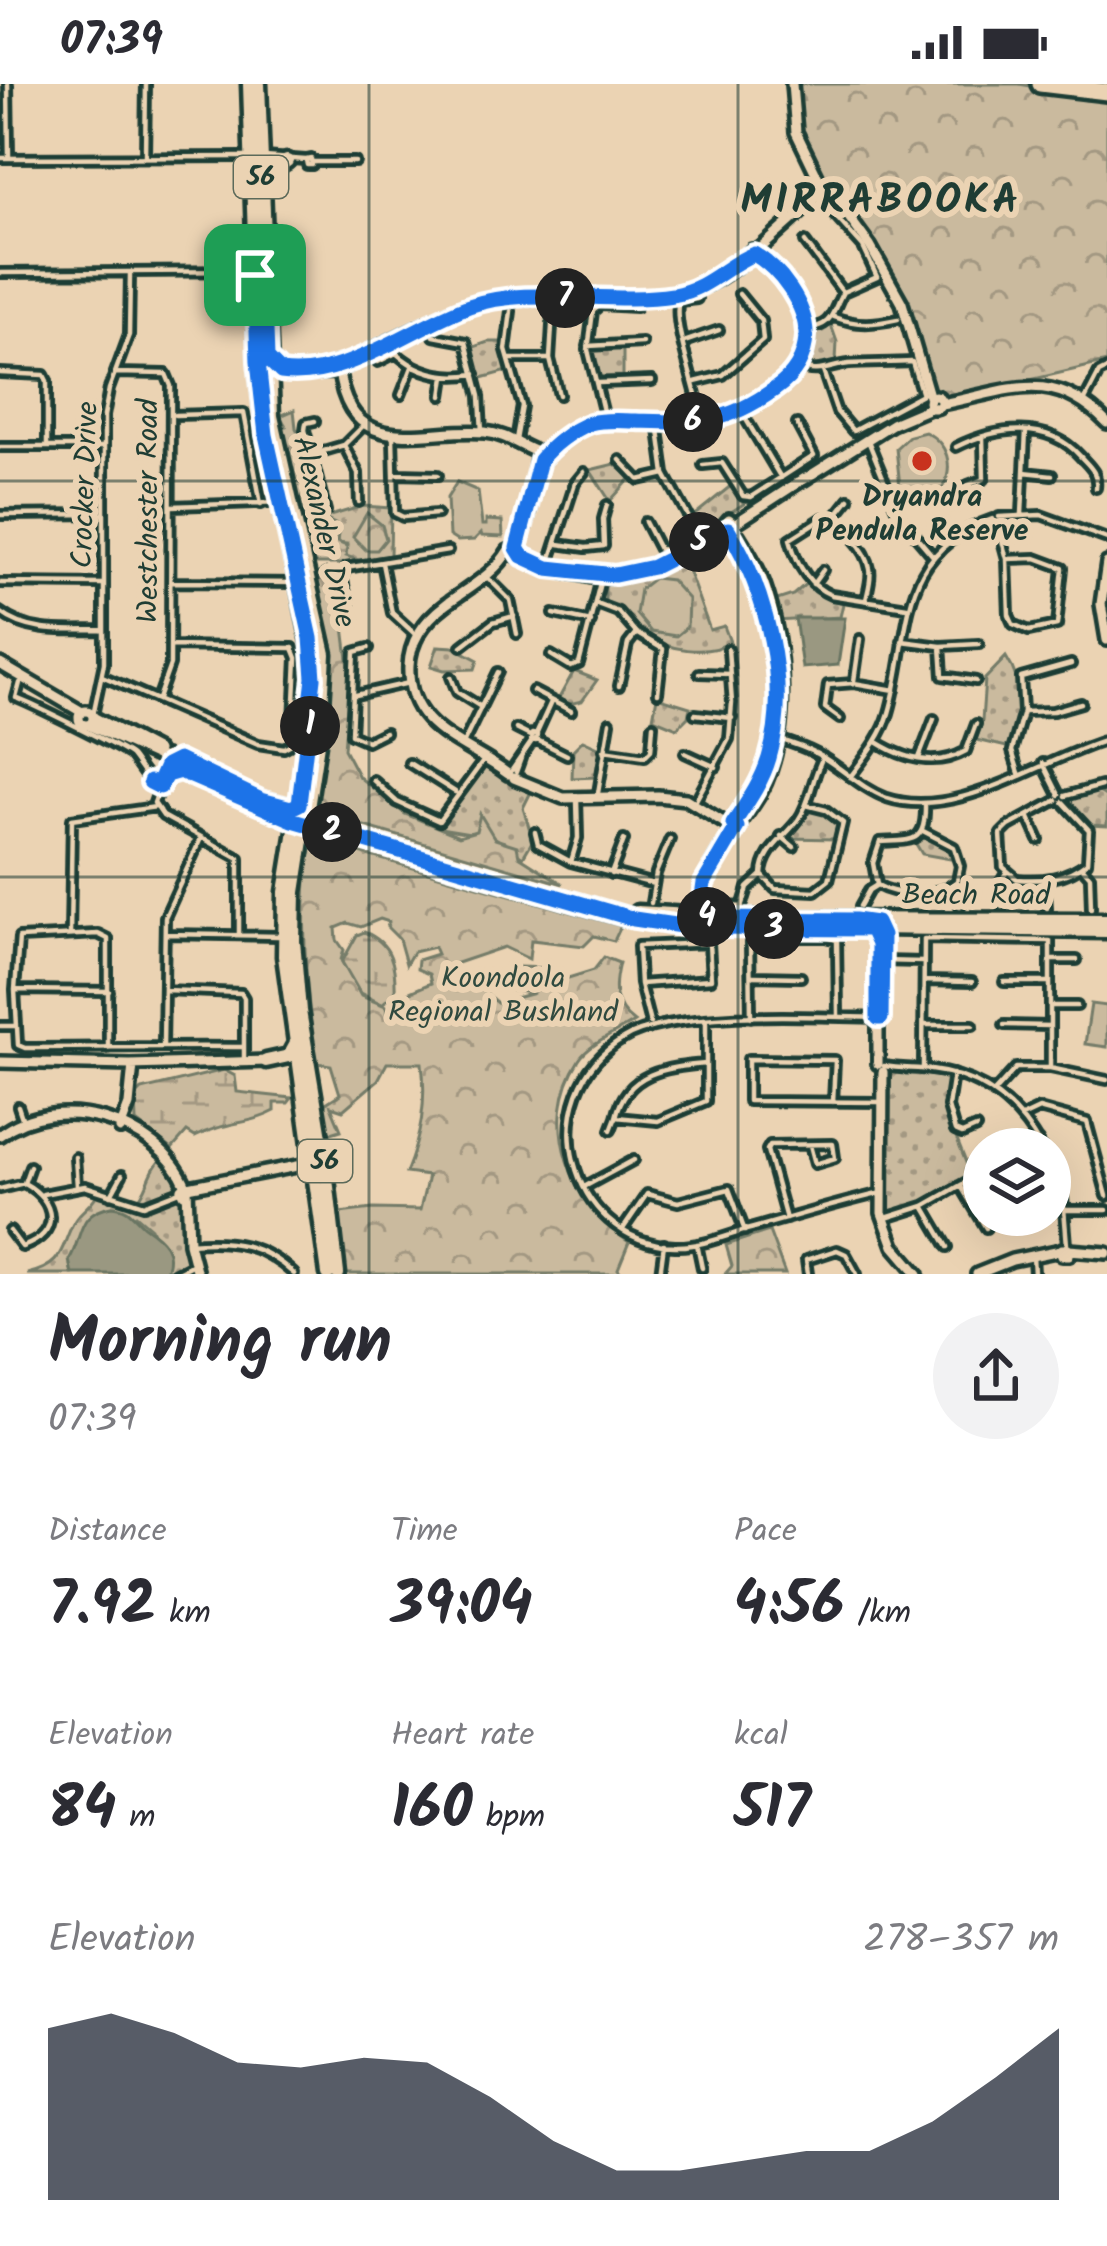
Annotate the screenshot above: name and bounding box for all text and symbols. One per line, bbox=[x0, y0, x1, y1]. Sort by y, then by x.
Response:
text: 07:39 bbox=[60, 6, 163, 78]
road number: 56 bbox=[234, 156, 288, 198]
district label: MIRRABOOKA bbox=[740, 168, 1022, 235]
pin bbox=[204, 224, 306, 326]
icon: arrive bbox=[222, 242, 288, 308]
pin: 7 bbox=[535, 268, 595, 328]
text: 7 bbox=[557, 271, 573, 324]
pin: 6 bbox=[663, 392, 723, 452]
text: 6 bbox=[684, 395, 702, 448]
street label: Westchester Road bbox=[125, 398, 173, 623]
street label: Crocker Drive bbox=[59, 401, 113, 569]
street label: Alexander Drive bbox=[278, 432, 368, 632]
marker: Dryandra Pendula Reserve bbox=[909, 448, 935, 474]
place label: Dryandra Pendula Reserve bbox=[816, 474, 1029, 556]
pin: 5 bbox=[669, 512, 729, 572]
text: 5 bbox=[691, 515, 707, 568]
pin: 1 bbox=[280, 696, 340, 756]
text: 1 bbox=[305, 699, 315, 752]
pin: 2 bbox=[302, 802, 362, 862]
text: 2 bbox=[322, 805, 342, 858]
street label: Beach Road bbox=[902, 872, 1051, 920]
pin: 4 bbox=[677, 887, 737, 947]
text: 4 bbox=[698, 890, 716, 943]
pin: 3 bbox=[744, 899, 804, 959]
text: 3 bbox=[765, 902, 783, 955]
park label: Koondoola Regional Bushland bbox=[388, 955, 619, 1037]
map controls bbox=[963, 1128, 1071, 1236]
button: layers bbox=[963, 1128, 1071, 1236]
road number: 56 bbox=[298, 1140, 352, 1182]
text: Morning run bbox=[48, 1292, 392, 1397]
button: share bbox=[933, 1313, 1059, 1439]
text: 07:39 bbox=[48, 1390, 136, 1452]
text: Distance bbox=[48, 1506, 167, 1559]
text: Time bbox=[391, 1506, 458, 1559]
text: Pace bbox=[734, 1506, 797, 1559]
text: 7.92 bbox=[48, 1559, 156, 1655]
text: 39:04 bbox=[391, 1559, 532, 1655]
text: 4:56 bbox=[734, 1559, 844, 1655]
text: km bbox=[156, 1588, 211, 1641]
text: /km bbox=[844, 1588, 911, 1641]
text: Elevation bbox=[48, 1710, 173, 1763]
text: Heart rate bbox=[391, 1710, 534, 1763]
text: kcal bbox=[734, 1710, 788, 1763]
text: 84 bbox=[48, 1763, 116, 1859]
text: 160 bbox=[391, 1763, 472, 1859]
text: 517 bbox=[734, 1763, 811, 1859]
text: m bbox=[116, 1792, 156, 1845]
text: bpm bbox=[472, 1792, 545, 1845]
text: Elevation bbox=[48, 1910, 196, 1972]
text: 278–357 m bbox=[863, 1910, 1059, 1972]

